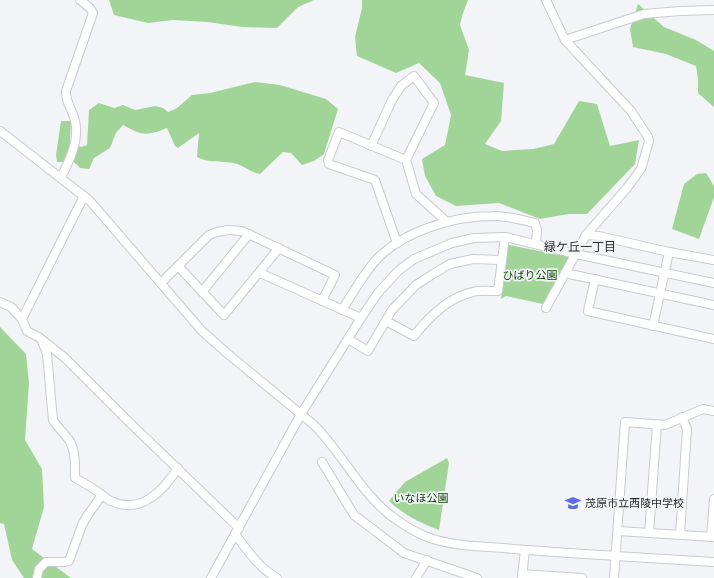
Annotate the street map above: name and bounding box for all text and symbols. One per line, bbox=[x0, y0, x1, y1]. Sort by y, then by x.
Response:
district label: 緑ケ丘一丁目 bbox=[544, 240, 616, 254]
park label: ひばり公園 bbox=[503, 269, 558, 282]
park label: いなほ公園 bbox=[394, 492, 449, 505]
school or university icon: 茂原市立西陵中学校 bbox=[564, 494, 582, 512]
place label: 茂原市立西陵中学校 bbox=[585, 497, 684, 510]

